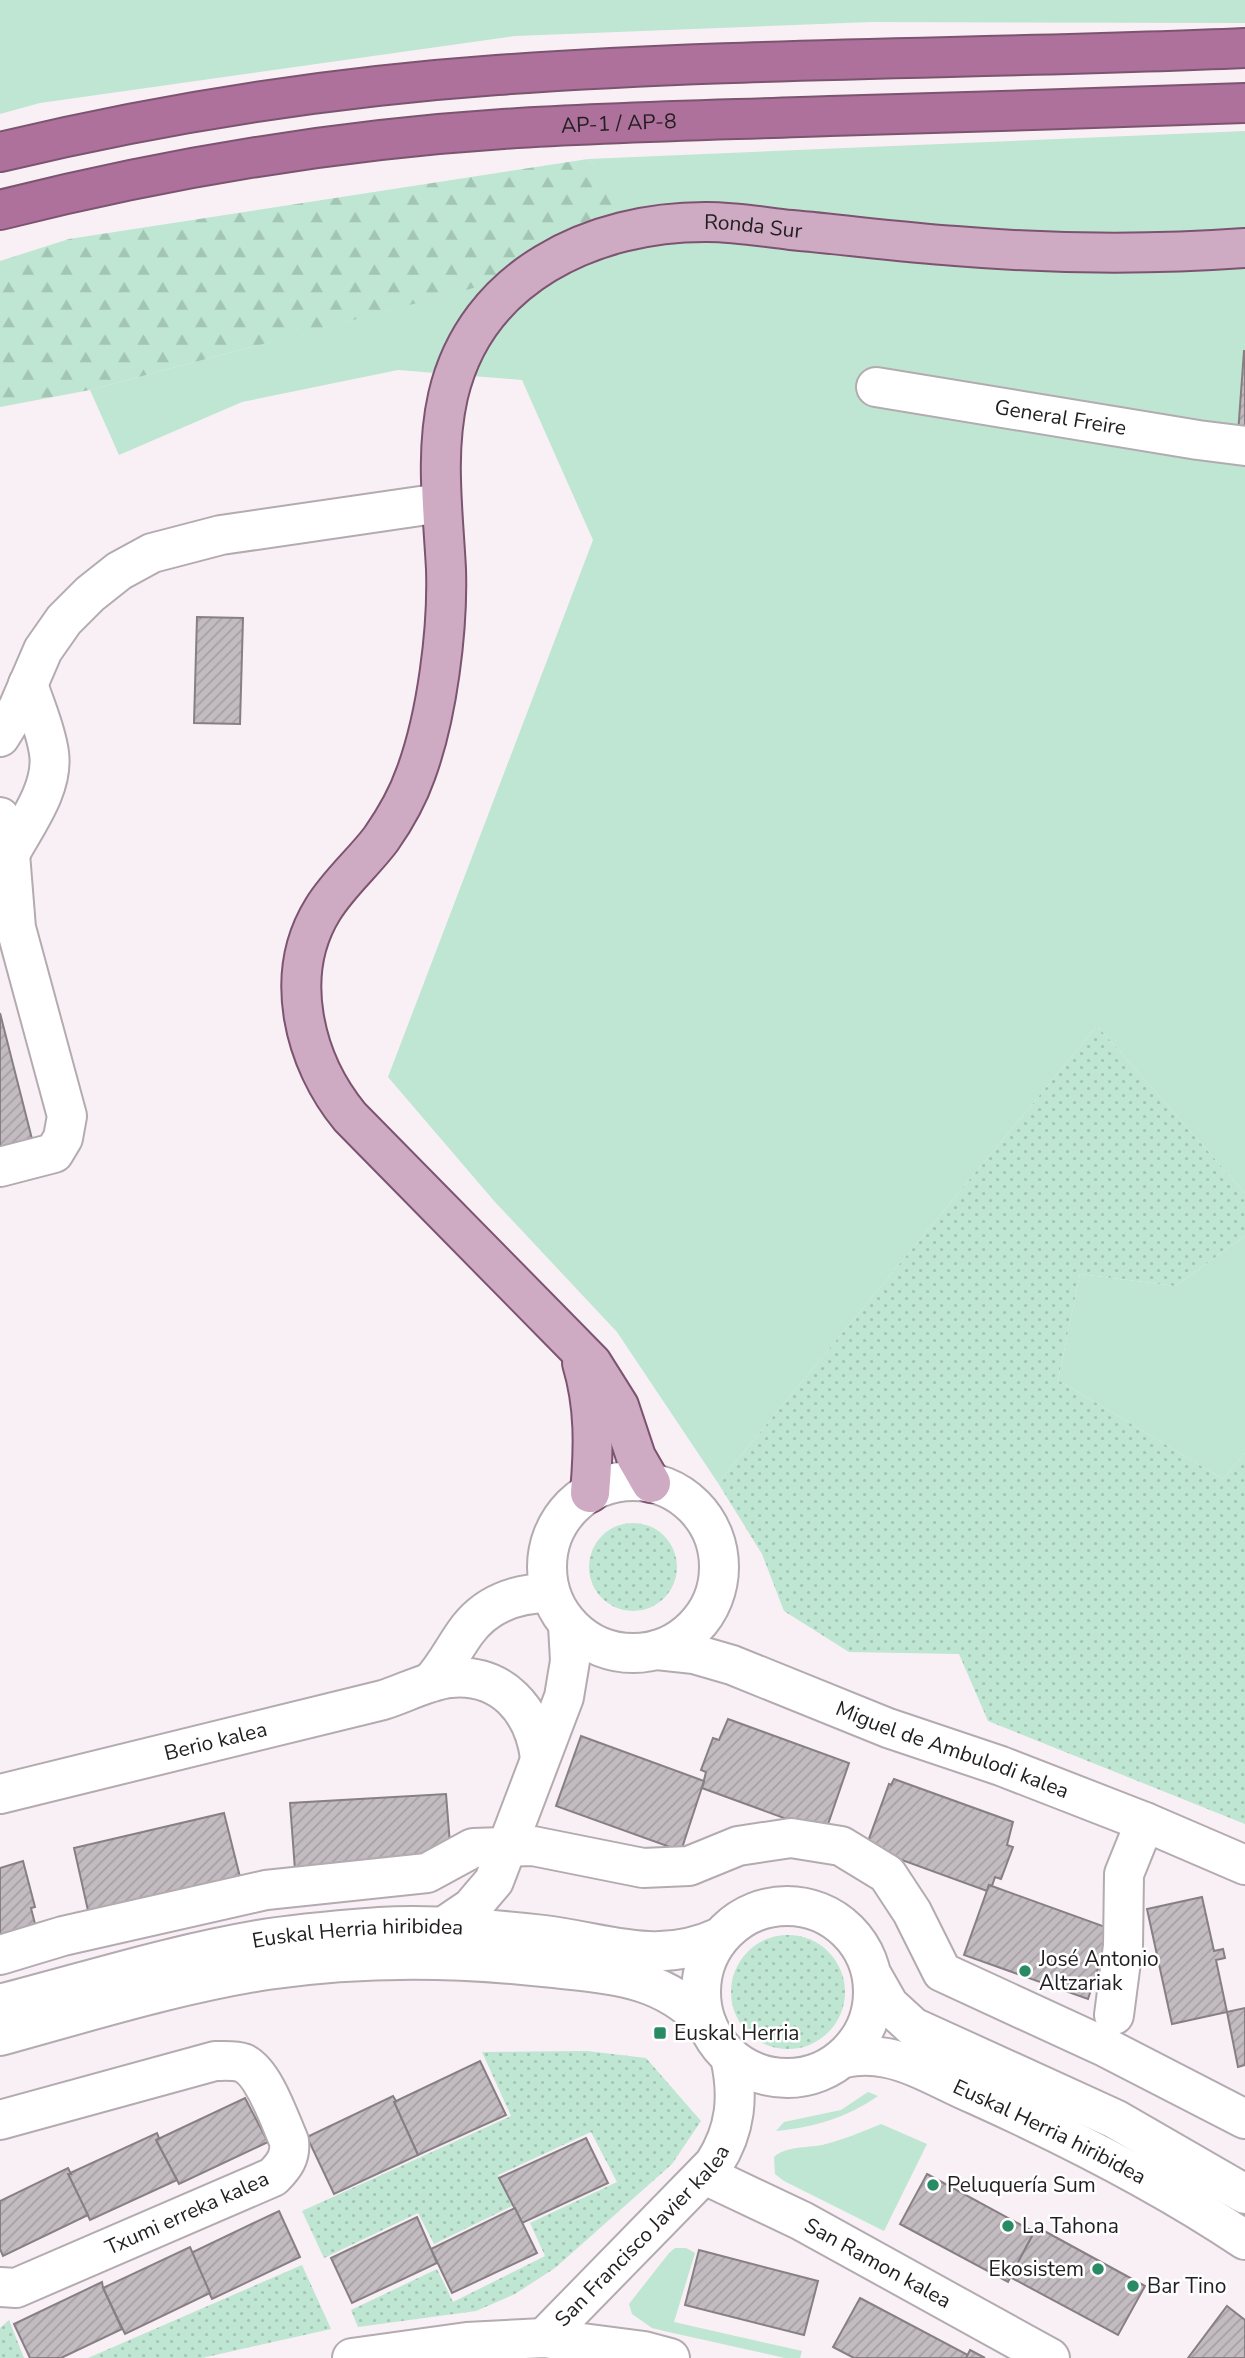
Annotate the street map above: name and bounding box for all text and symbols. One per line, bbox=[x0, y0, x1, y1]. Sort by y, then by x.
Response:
street label: AP-1 / AP-8 bbox=[560, 107, 677, 140]
street label: Ronda Sur bbox=[704, 208, 804, 245]
street label: General Freire bbox=[993, 393, 1128, 442]
street label: Miguel de Ambulodi kalea bbox=[832, 1694, 1073, 1805]
street label: Berio kalea bbox=[161, 1715, 270, 1767]
street label: Euskal Herria hiribidea bbox=[250, 1912, 464, 1955]
place label: José Antonio Altzariak bbox=[1038, 1945, 1159, 1997]
marker: José Antonio Altzariak bbox=[1017, 1963, 1033, 1979]
place label: Euskal Herria bbox=[674, 2019, 799, 2047]
marker: Euskal Herria bbox=[652, 2025, 668, 2041]
street label: Euskal Herria hiribidea bbox=[948, 2073, 1151, 2191]
street label: San Francisco Javier kalea bbox=[549, 2140, 736, 2333]
street label: Txumi erreka kalea bbox=[101, 2164, 273, 2262]
place label: Peluquería Sum bbox=[947, 2171, 1096, 2199]
marker: Peluquería Sum bbox=[925, 2177, 941, 2193]
street label: San Ramon kalea bbox=[799, 2211, 956, 2315]
place label: La Tahona bbox=[1022, 2212, 1119, 2240]
marker: La Tahona bbox=[1000, 2218, 1016, 2234]
place label: Ekosistem bbox=[988, 2255, 1084, 2283]
marker: Ekosistem bbox=[1090, 2261, 1106, 2277]
place label: Bar Tino bbox=[1147, 2272, 1226, 2300]
marker: Bar Tino bbox=[1125, 2278, 1141, 2294]

